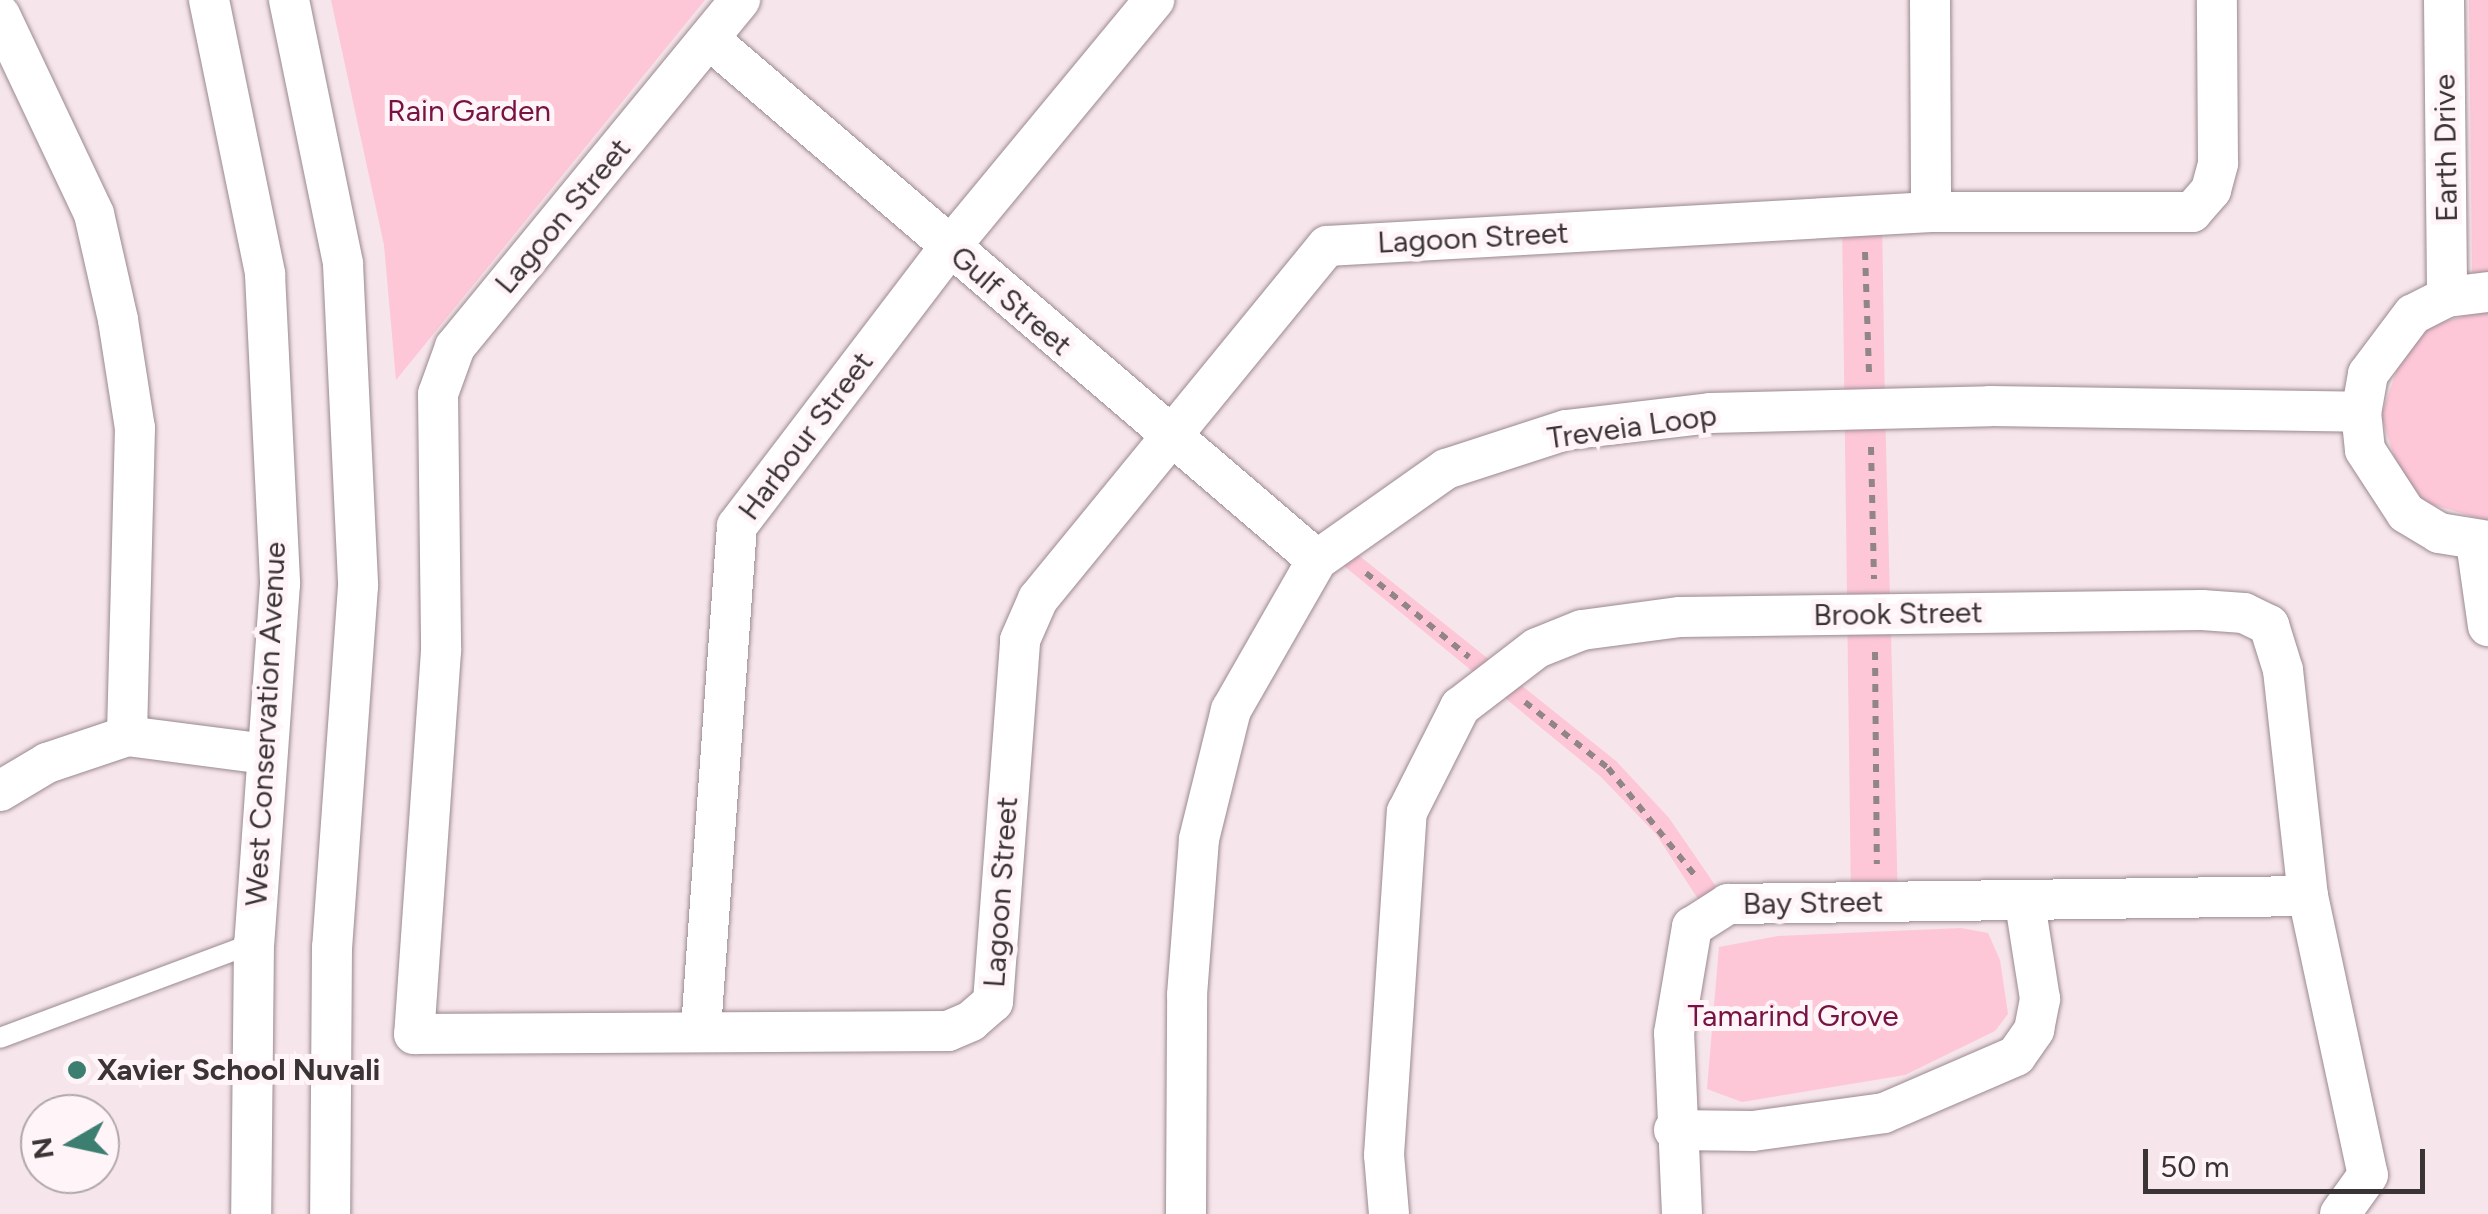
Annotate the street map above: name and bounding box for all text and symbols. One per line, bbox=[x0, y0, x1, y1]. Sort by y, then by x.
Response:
street label: Earth Drive bbox=[2427, 74, 2465, 222]
park label: Rain Garden bbox=[387, 93, 551, 129]
street label: Lagoon Street bbox=[488, 131, 638, 301]
street label: Lagoon Street bbox=[1376, 215, 1570, 261]
street label: Gulf Street bbox=[943, 239, 1079, 363]
street label: Harbour Street bbox=[731, 345, 881, 527]
street label: Treveia Loop bbox=[1545, 397, 1719, 457]
street label: West Conservation Avenue bbox=[238, 541, 294, 907]
street label: Brook Street bbox=[1813, 595, 1983, 633]
street label: Lagoon Street bbox=[976, 795, 1026, 989]
street label: Bay Street bbox=[1742, 884, 1884, 922]
park label: Tamarind Grove bbox=[1687, 998, 1899, 1034]
place label: Xavier School Nuvali bbox=[97, 1052, 380, 1088]
marker: Xavier School Nuvali bbox=[66, 1059, 88, 1081]
north arrow bbox=[20, 1094, 120, 1194]
scale bar bbox=[2148, 1129, 2430, 1191]
text: N bbox=[24, 1135, 61, 1162]
text: 50 m bbox=[2160, 1148, 2229, 1185]

